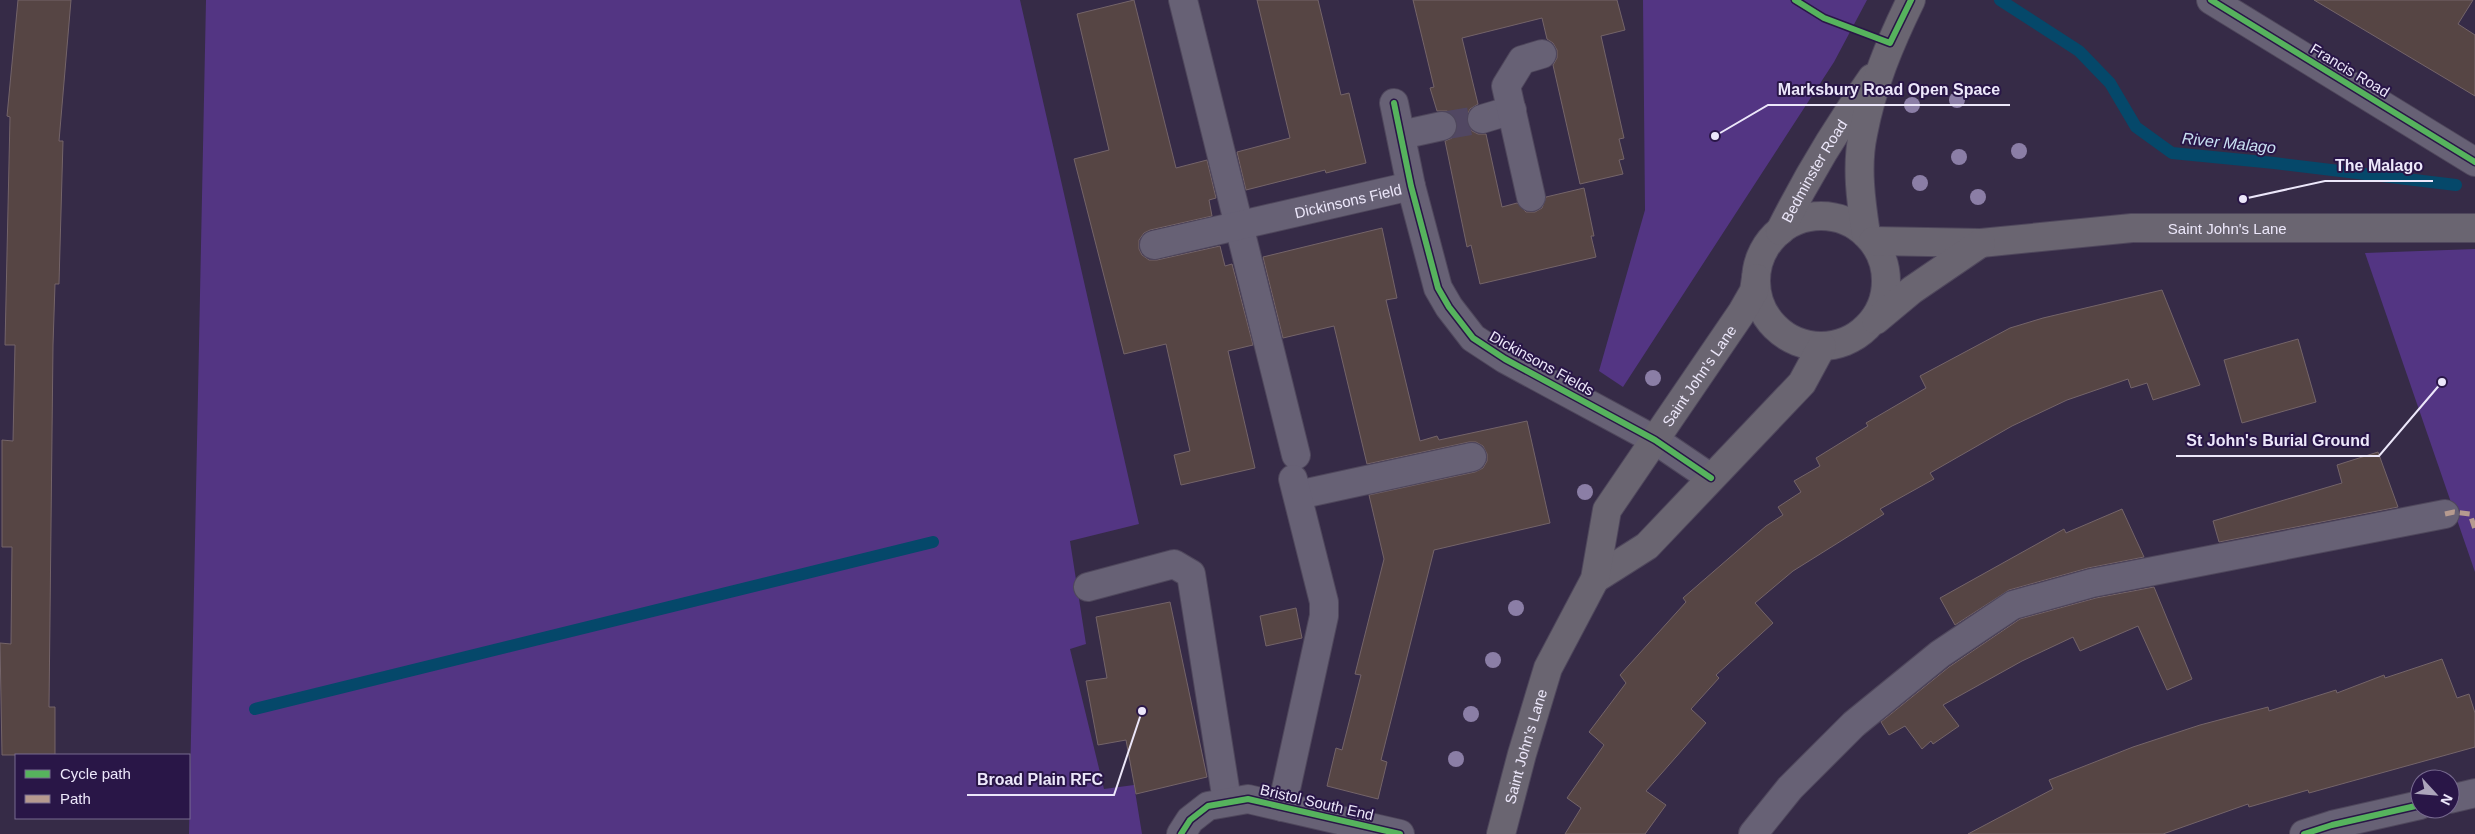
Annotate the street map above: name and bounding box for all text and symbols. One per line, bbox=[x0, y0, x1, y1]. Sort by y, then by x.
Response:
street label: Francis Road bbox=[2307, 40, 2393, 100]
callout: Marksbury Road Open Space bbox=[1768, 74, 2010, 105]
text: Marksbury Road Open Space bbox=[1778, 81, 2000, 98]
street label: Bedminster Road bbox=[1777, 116, 1850, 225]
water label: River Malago bbox=[2181, 130, 2277, 156]
callout: The Malago bbox=[2325, 150, 2433, 181]
text: The Malago bbox=[2335, 157, 2423, 174]
street label: Dickinsons Field bbox=[1293, 180, 1403, 221]
street label: Saint John's Lane bbox=[2168, 220, 2287, 237]
street label: Saint John's Lane bbox=[1658, 322, 1739, 429]
street label: Dickinsons Fields bbox=[1487, 327, 1597, 399]
callout: St John's Burial Ground bbox=[2176, 425, 2379, 456]
text: St John's Burial Ground bbox=[2186, 432, 2370, 449]
street label: Saint John's Lane bbox=[1501, 687, 1550, 806]
legend bbox=[15, 754, 190, 819]
callout: Broad Plain RFC bbox=[967, 764, 1114, 795]
text: Cycle path bbox=[60, 765, 131, 782]
north arrow bbox=[2410, 769, 2460, 819]
text: Broad Plain RFC bbox=[977, 771, 1104, 788]
street label: Bristol South End bbox=[1259, 781, 1375, 823]
text: Path bbox=[60, 790, 91, 807]
text: N bbox=[2437, 792, 2456, 808]

